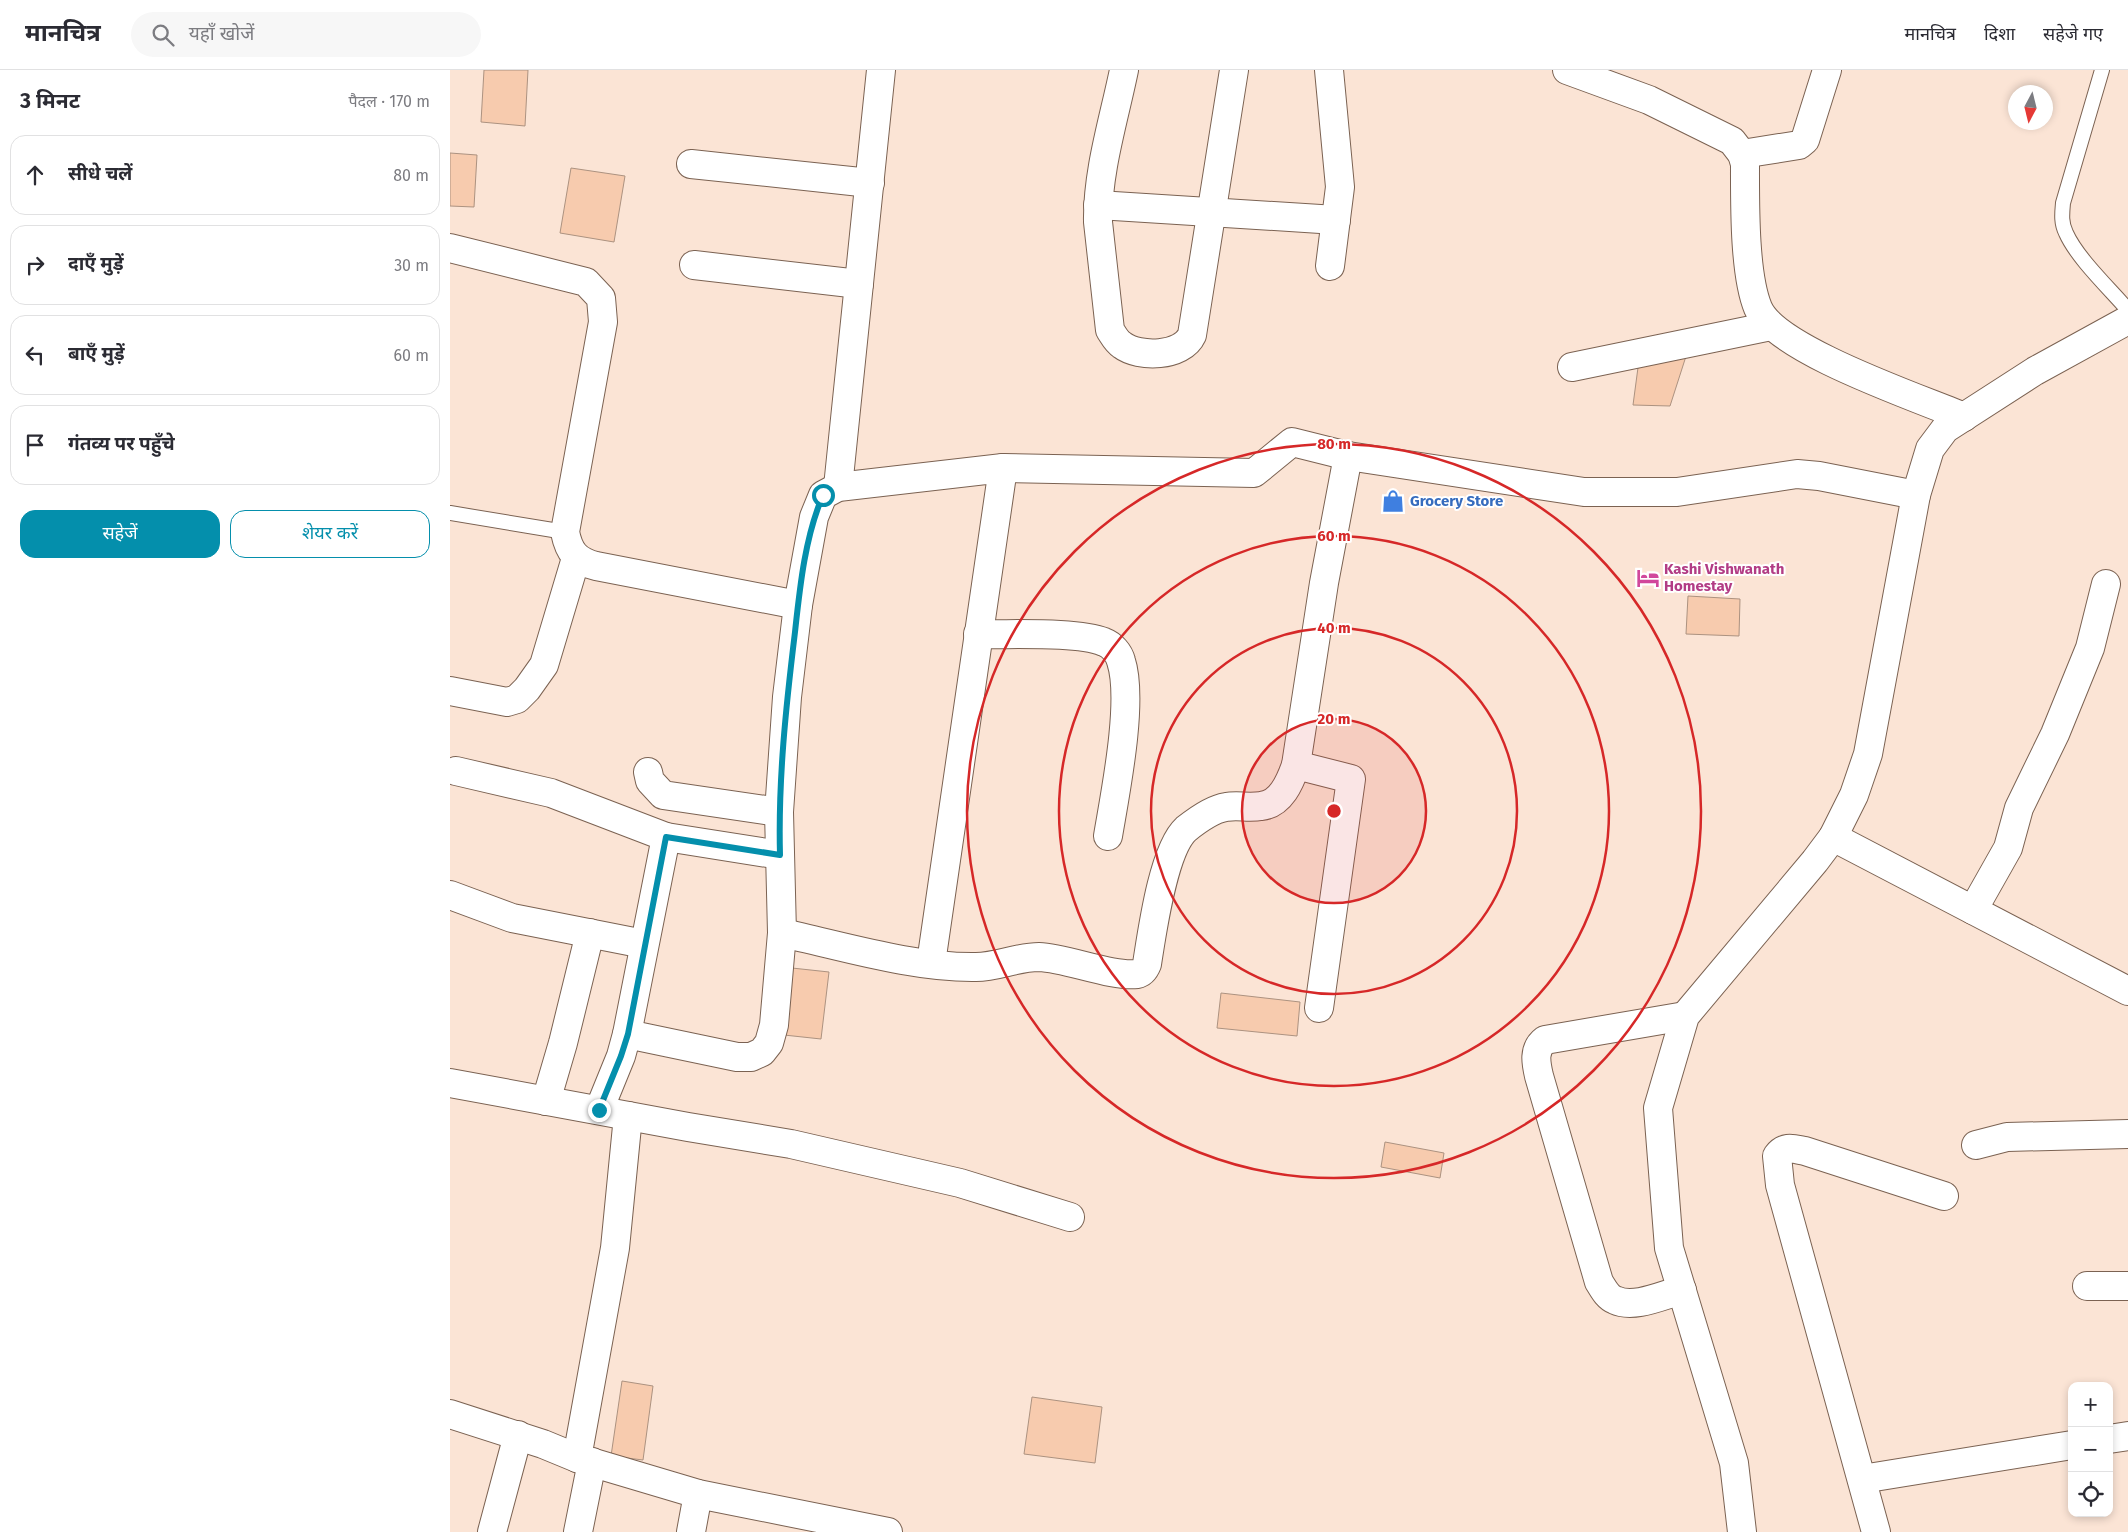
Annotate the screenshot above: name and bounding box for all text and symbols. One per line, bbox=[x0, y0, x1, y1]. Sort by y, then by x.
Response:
search box bbox=[131, 12, 481, 57]
text: मानचित्र bbox=[25, 19, 101, 47]
icon: search bbox=[149, 21, 177, 49]
text: यहाँ खोजें bbox=[189, 22, 254, 45]
text: मानचित्र bbox=[1904, 23, 1956, 45]
text: दिशा bbox=[1984, 23, 2015, 45]
text: सहेजे गए bbox=[2043, 23, 2103, 45]
north arrow bbox=[2008, 85, 2053, 130]
text: 3 मिनट bbox=[20, 88, 80, 114]
text: पैदल · 170 m bbox=[349, 92, 430, 111]
icon: ahead bbox=[21, 161, 49, 189]
text: सीधे चलें bbox=[68, 162, 132, 185]
text: 80 m bbox=[393, 166, 429, 185]
icon: right bbox=[21, 251, 49, 279]
text: दाएँ मुड़ें bbox=[68, 252, 124, 275]
text: 30 m bbox=[394, 256, 429, 275]
icon: left bbox=[21, 341, 49, 369]
text: बाएँ मुड़ें bbox=[68, 342, 125, 365]
text: 60 m bbox=[394, 346, 429, 365]
icon: arrive bbox=[21, 431, 49, 459]
text: गंतव्य पर पहुँचे bbox=[68, 432, 175, 455]
text: 80 m bbox=[1317, 435, 1351, 453]
route start bbox=[812, 484, 835, 507]
shop icon: Grocery Store bbox=[1380, 488, 1406, 514]
place label: Grocery Store bbox=[1410, 492, 1503, 510]
button: सहेजें bbox=[20, 510, 220, 558]
button: शेयर करें bbox=[230, 510, 430, 558]
text: 60 m bbox=[1317, 527, 1351, 545]
place label: Kashi Vishwanath Homestay bbox=[1664, 560, 1784, 595]
hotel icon: Kashi Vishwanath Homestay bbox=[1635, 565, 1661, 591]
text: 40 m bbox=[1317, 619, 1351, 637]
text: 20 m bbox=[1318, 710, 1350, 728]
centre of rings bbox=[1325, 802, 1343, 820]
route end bbox=[588, 1099, 611, 1122]
map controls bbox=[2068, 1382, 2113, 1517]
button: + bbox=[2068, 1382, 2113, 1427]
button: − bbox=[2068, 1427, 2113, 1472]
button: locate bbox=[2068, 1472, 2113, 1517]

